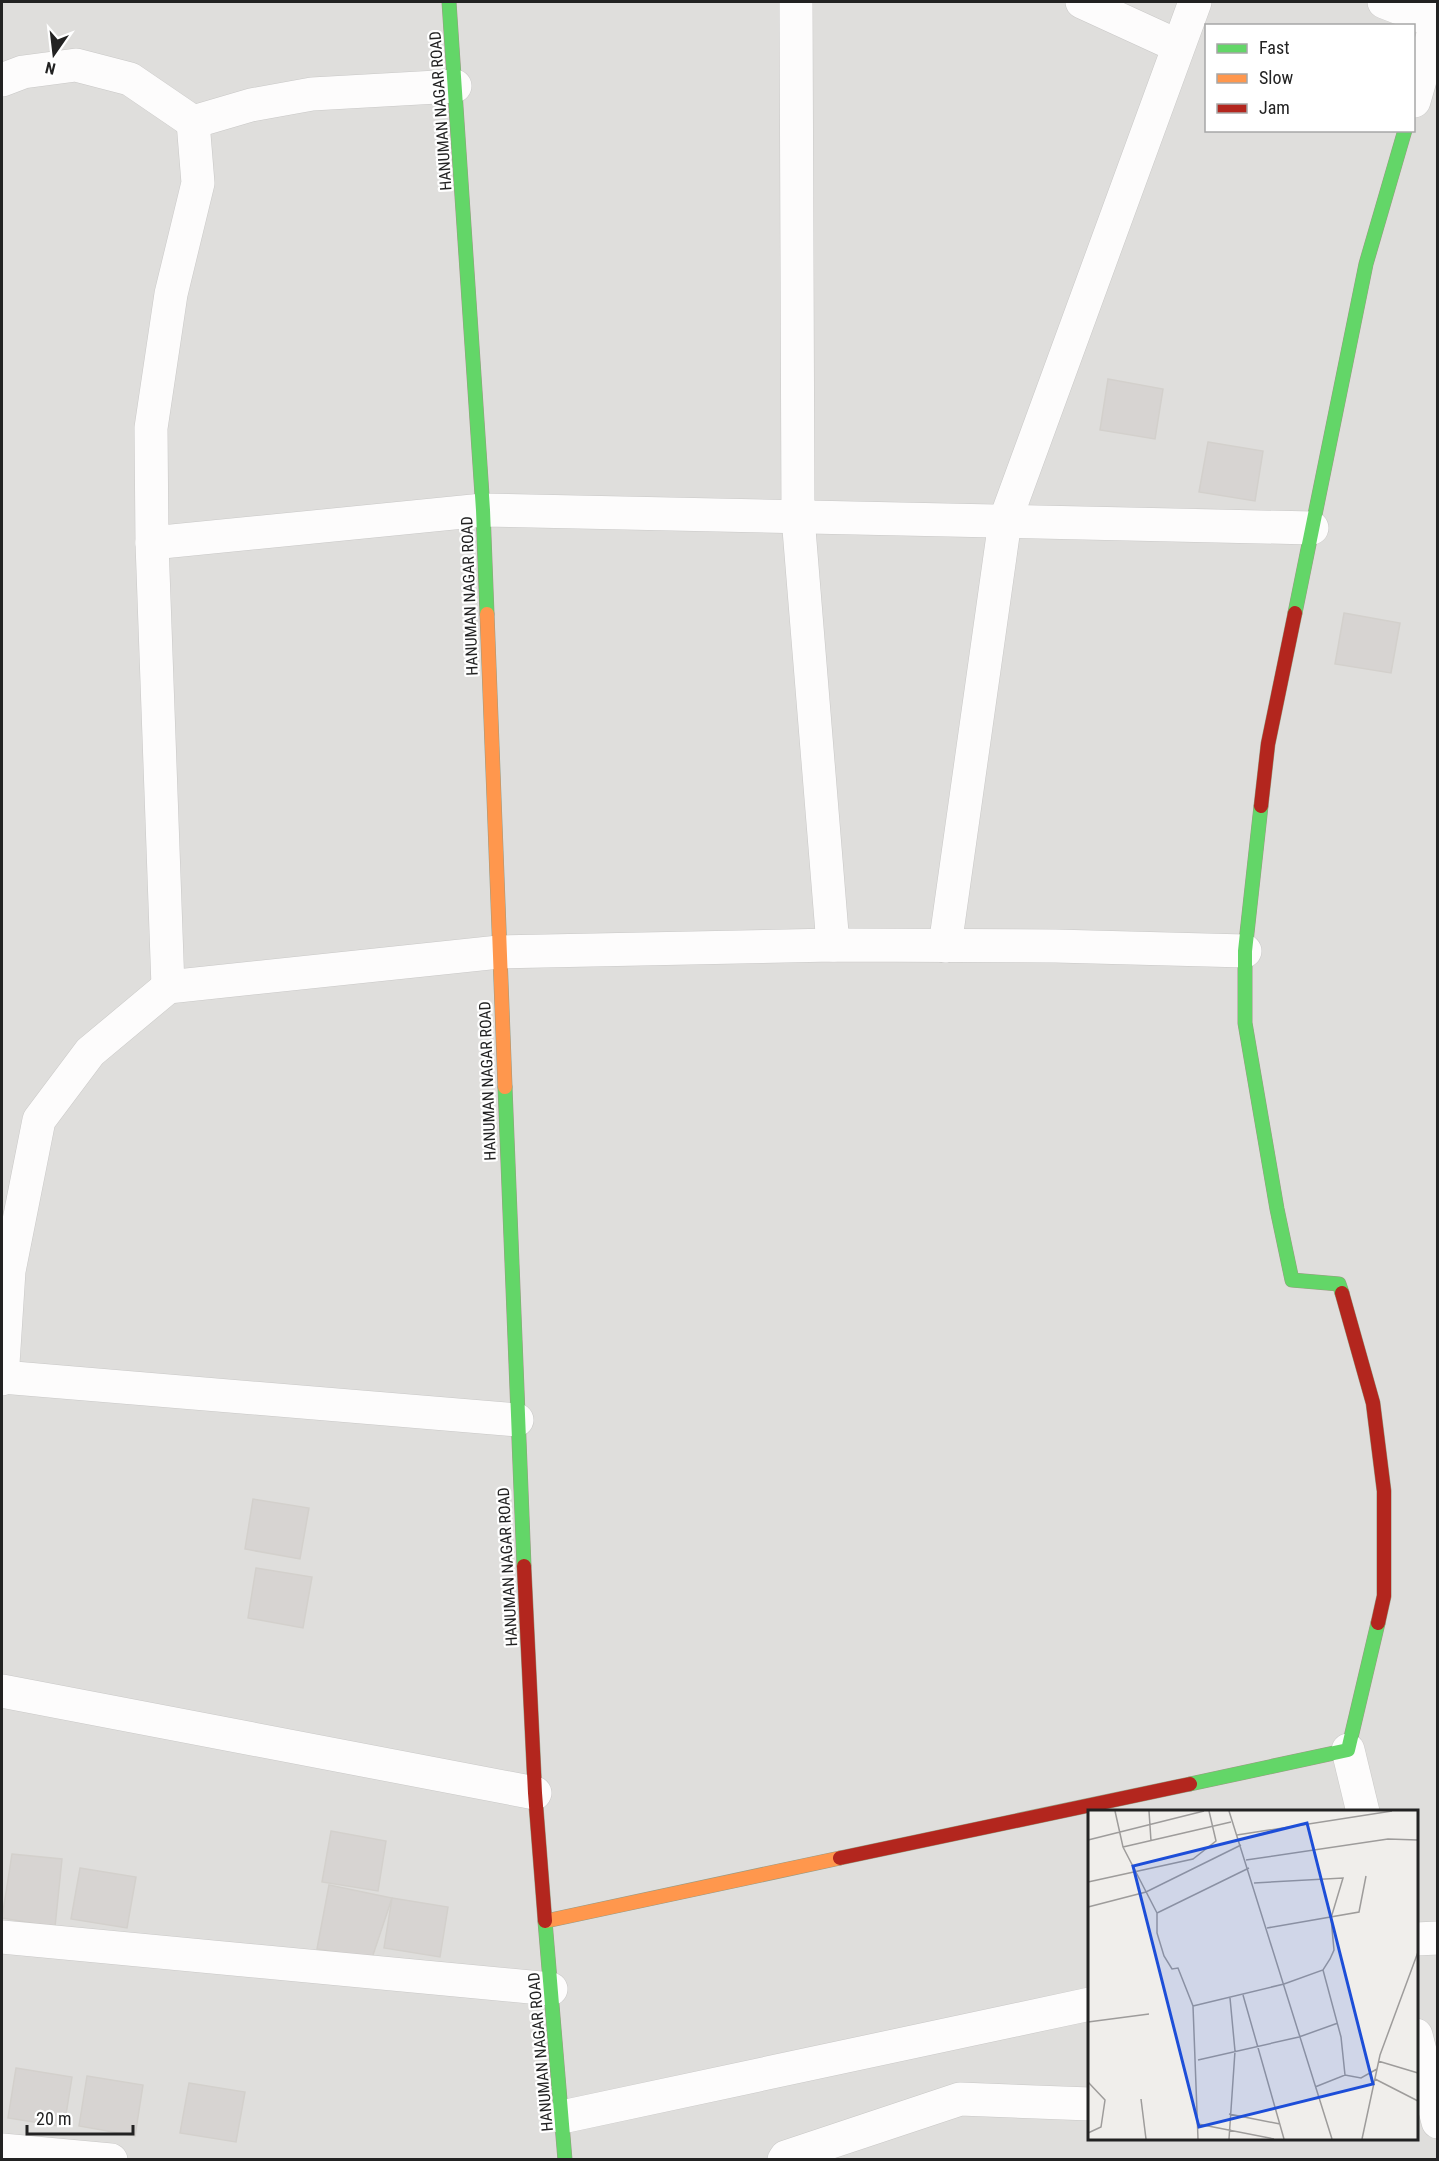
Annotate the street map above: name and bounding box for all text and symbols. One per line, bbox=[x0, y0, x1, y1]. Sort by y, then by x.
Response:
north arrow bbox=[24, 24, 84, 84]
legend bbox=[1205, 24, 1415, 132]
street label: HANUMAN NAGAR ROAD bbox=[425, 31, 456, 191]
text: Fast bbox=[1259, 37, 1290, 58]
text: N bbox=[43, 58, 58, 78]
text: Slow bbox=[1259, 67, 1294, 88]
text: Jam bbox=[1259, 97, 1290, 118]
street label: HANUMAN NAGAR ROAD bbox=[457, 516, 482, 676]
street label: HANUMAN NAGAR ROAD bbox=[475, 1001, 500, 1161]
street label: HANUMAN NAGAR ROAD bbox=[494, 1487, 521, 1647]
inset map bbox=[1088, 1810, 1418, 2140]
street label: HANUMAN NAGAR ROAD bbox=[524, 1972, 557, 2132]
scale bar bbox=[27, 2098, 134, 2136]
text: 20 m bbox=[36, 2108, 71, 2129]

